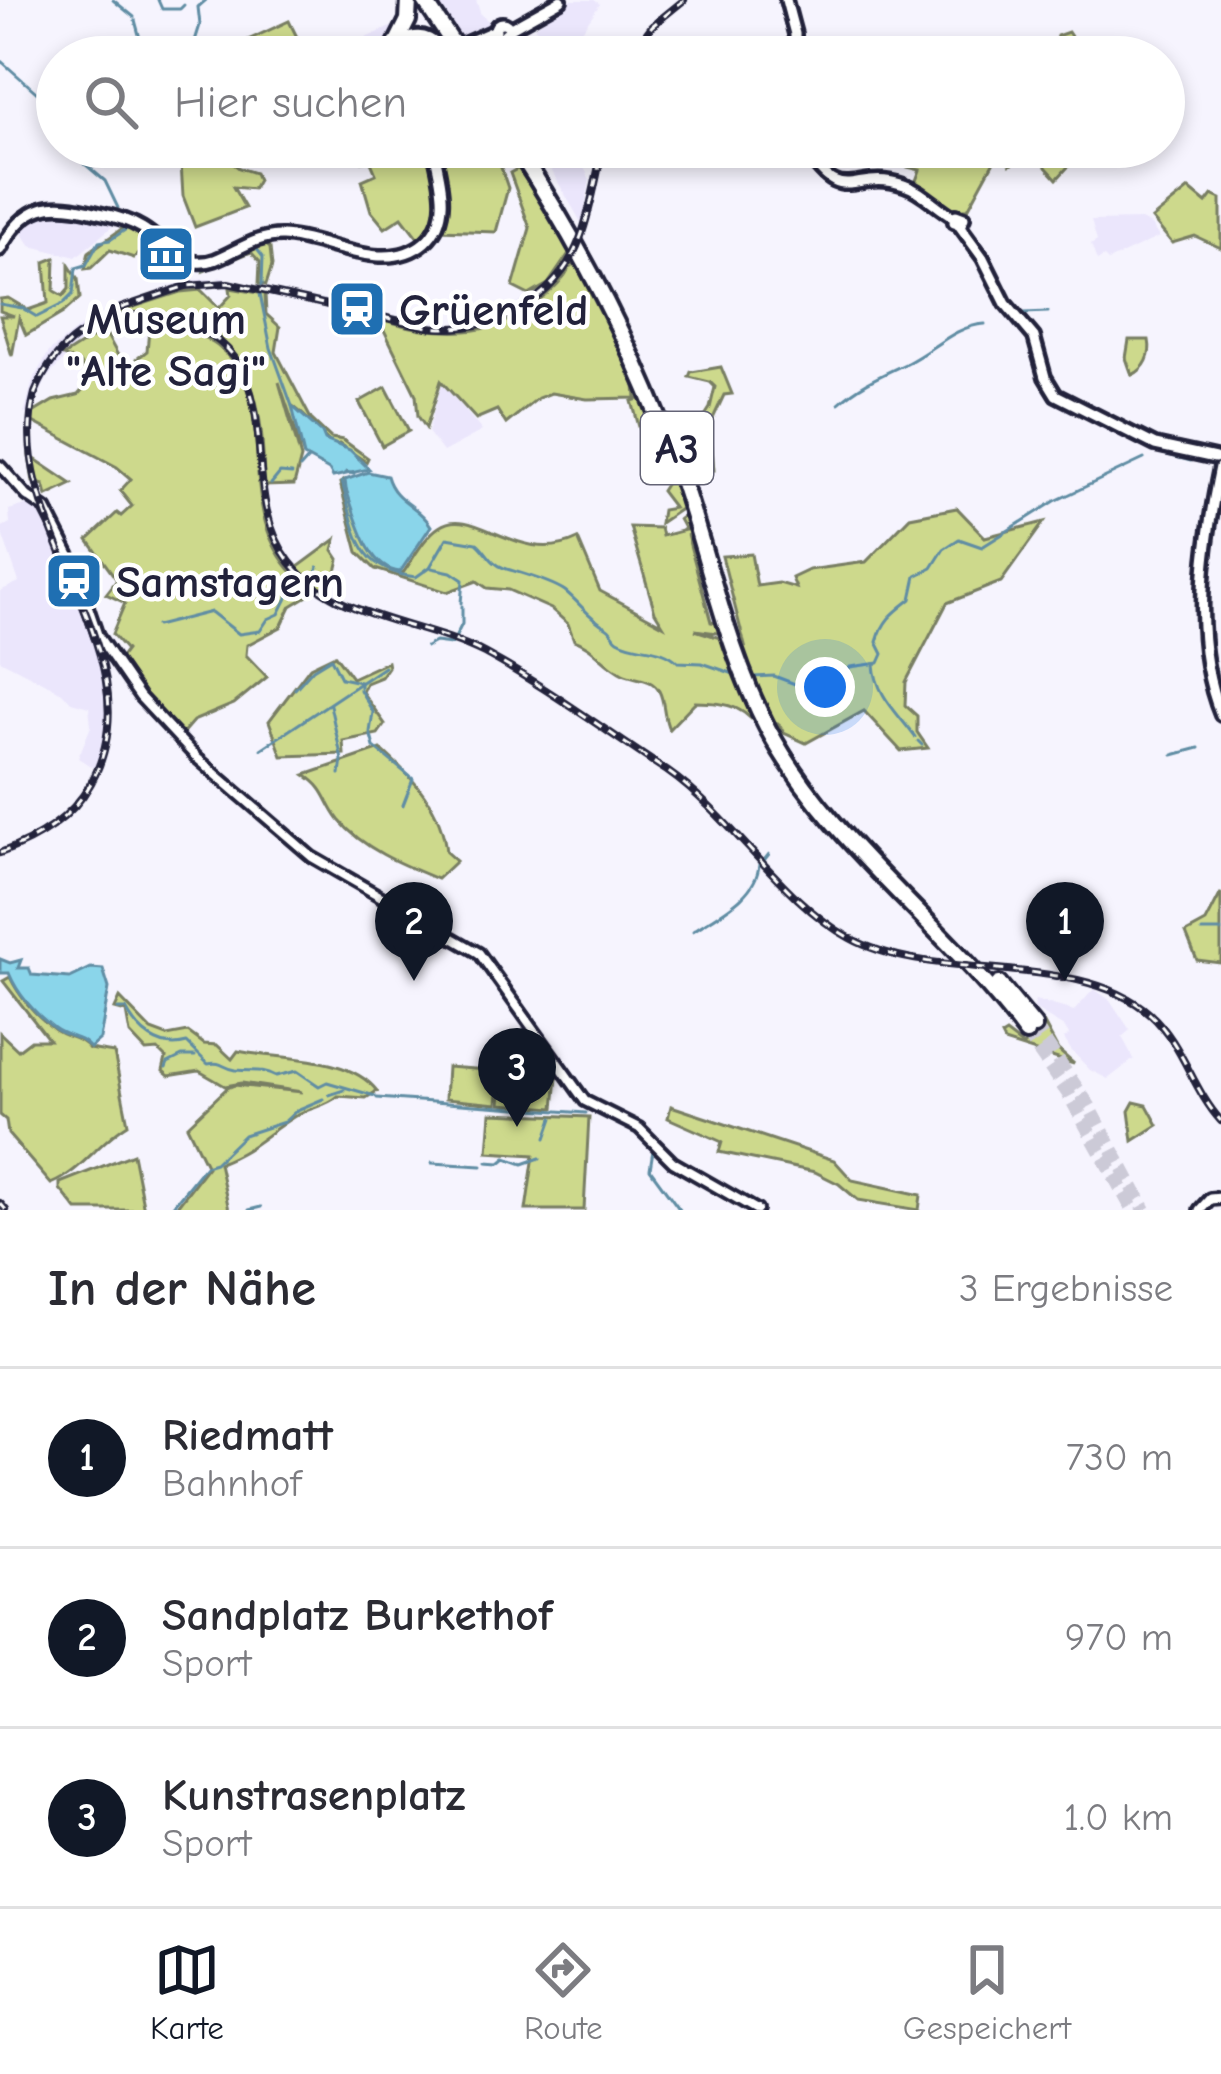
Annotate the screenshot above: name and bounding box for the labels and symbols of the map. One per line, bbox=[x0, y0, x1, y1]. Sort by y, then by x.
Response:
museum icon: Museum "Alte Sagi" bbox=[135, 223, 197, 285]
station icon: Grüenfeld bbox=[326, 278, 388, 340]
place label: Grüenfeld bbox=[399, 284, 589, 336]
place label: Museum "Alte Sagi" bbox=[66, 293, 266, 397]
road number: A3 bbox=[641, 412, 713, 484]
station icon: Samstagern bbox=[43, 550, 105, 612]
place label: Samstagern bbox=[116, 556, 344, 608]
your location bbox=[795, 657, 855, 717]
pin: 2 bbox=[375, 882, 453, 981]
pin: 1 bbox=[1026, 882, 1104, 981]
pin: 3 bbox=[478, 1028, 556, 1127]

